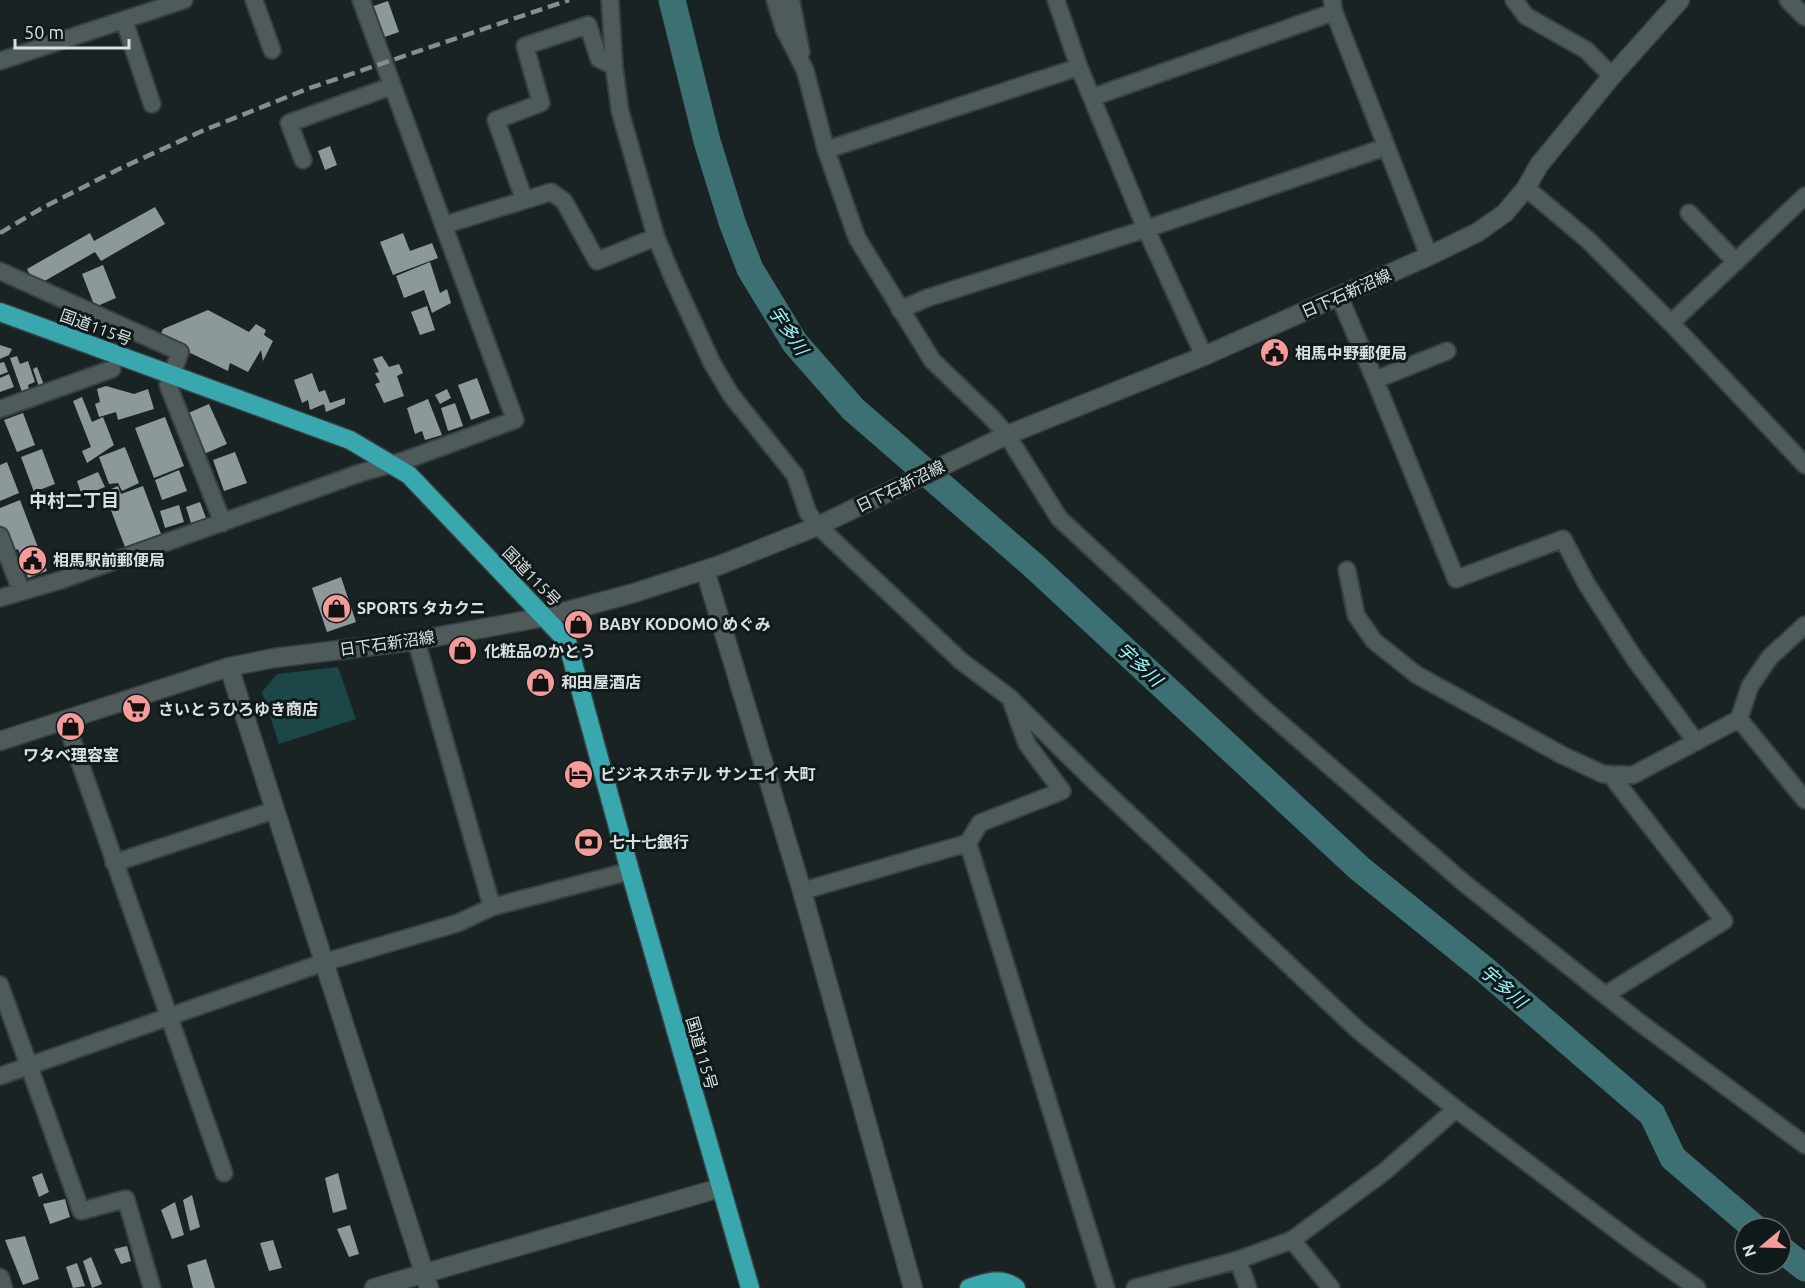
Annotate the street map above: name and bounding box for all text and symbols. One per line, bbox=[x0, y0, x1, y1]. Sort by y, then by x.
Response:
scale bar bbox=[15, 12, 129, 50]
text: 50 m bbox=[24, 22, 64, 42]
street label: 日下石新沼線 bbox=[1298, 265, 1394, 321]
water label: 宇多川 bbox=[766, 302, 814, 360]
street label: 国道115号 bbox=[58, 306, 134, 348]
public building icon: 相馬中野郵便局 bbox=[1258, 337, 1290, 369]
place label: 相馬中野郵便局 bbox=[1295, 344, 1407, 362]
street label: 日下石新沼線 bbox=[853, 457, 947, 515]
district label: 中村二丁目 bbox=[29, 490, 119, 510]
street label: 国道115号 bbox=[499, 543, 565, 609]
public building icon: 相馬駅前郵便局 bbox=[16, 544, 48, 576]
place label: 相馬駅前郵便局 bbox=[53, 551, 165, 569]
shop icon: SPORTS タカクニ bbox=[320, 592, 352, 624]
place label: SPORTS タカクニ bbox=[357, 599, 486, 617]
shop icon: BABY KODOMO めぐみ bbox=[562, 608, 594, 640]
place label: BABY KODOMO めぐみ bbox=[599, 615, 771, 633]
street label: 日下石新沼線 bbox=[338, 627, 436, 659]
shop icon: 化粧品のかとう bbox=[447, 635, 479, 667]
water label: 宇多川 bbox=[1113, 638, 1168, 691]
place label: 化粧品のかとう bbox=[484, 642, 596, 660]
shop icon: 和田屋酒店 bbox=[524, 666, 556, 698]
place label: 和田屋酒店 bbox=[561, 673, 641, 691]
supermarket icon: さいとうひろゆき商店 bbox=[121, 693, 153, 725]
place label: さいとうひろゆき商店 bbox=[158, 700, 318, 718]
shop icon: ワタベ理容室 bbox=[55, 711, 87, 743]
place label: ワタベ理容室 bbox=[23, 746, 119, 764]
hotel icon: ビジネスホテル サンエイ 大町 bbox=[563, 758, 595, 790]
place label: ビジネスホテル サンエイ 大町 bbox=[600, 765, 816, 783]
bank icon: 七十七銀行 bbox=[572, 826, 604, 858]
place label: 七十七銀行 bbox=[609, 833, 689, 851]
water label: 宇多川 bbox=[1477, 961, 1532, 1013]
street label: 国道115号 bbox=[683, 1014, 721, 1092]
north arrow bbox=[1733, 1216, 1793, 1276]
text: N bbox=[1738, 1242, 1759, 1259]

